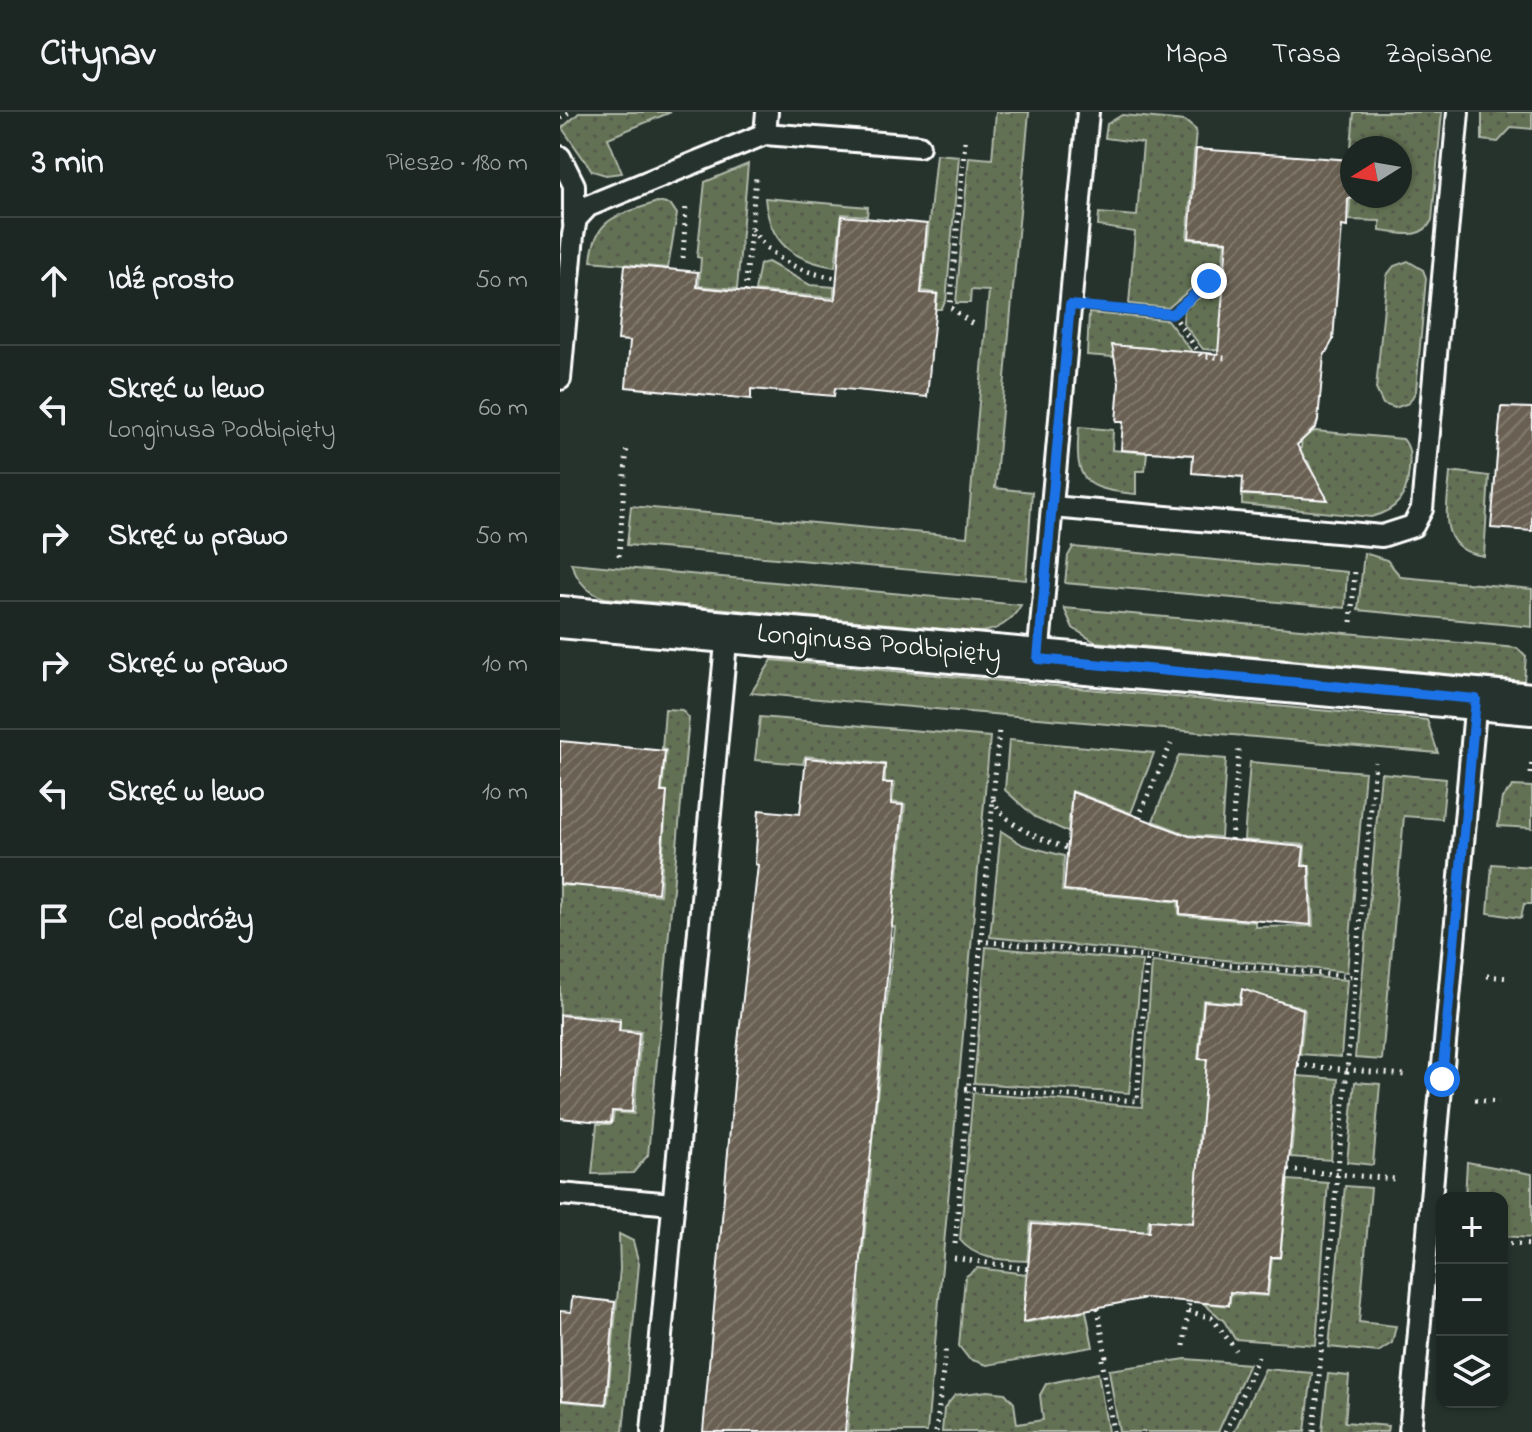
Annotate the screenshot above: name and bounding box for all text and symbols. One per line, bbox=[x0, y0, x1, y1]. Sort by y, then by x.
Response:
text: Citynav bbox=[40, 27, 156, 83]
text: Mapa bbox=[1165, 35, 1228, 76]
text: Trasa bbox=[1272, 35, 1341, 76]
text: Zapisane bbox=[1385, 35, 1492, 76]
north arrow bbox=[1340, 136, 1412, 208]
text: 3 min bbox=[32, 139, 104, 189]
text: Pieszo · 180 m bbox=[386, 145, 528, 183]
icon: ahead bbox=[32, 259, 76, 303]
text: Idź prosto bbox=[108, 259, 234, 303]
text: 50 m bbox=[475, 262, 528, 300]
route end bbox=[1191, 263, 1227, 299]
text: Skręć w lewo bbox=[108, 368, 265, 412]
icon: left bbox=[32, 387, 76, 431]
text: 60 m bbox=[479, 390, 528, 428]
text: Longinusa Podbipięty bbox=[108, 412, 335, 450]
icon: right bbox=[32, 515, 76, 559]
text: Skręć w prawo bbox=[108, 515, 288, 559]
text: 50 m bbox=[475, 518, 528, 556]
street label: Longinusa Podbipięty bbox=[755, 614, 1003, 676]
icon: right bbox=[32, 643, 76, 687]
text: Skręć w prawo bbox=[108, 643, 288, 687]
text: 10 m bbox=[482, 646, 528, 684]
icon: left bbox=[32, 771, 76, 815]
text: Skręć w lewo bbox=[108, 771, 265, 815]
text: 10 m bbox=[482, 774, 528, 812]
icon: arrive bbox=[32, 899, 76, 943]
text: Cel podróży bbox=[108, 899, 253, 943]
route start bbox=[1424, 1061, 1460, 1097]
map controls bbox=[1436, 1192, 1508, 1408]
button: + bbox=[1436, 1192, 1508, 1264]
button: − bbox=[1436, 1264, 1508, 1336]
button: layers bbox=[1436, 1336, 1508, 1408]

